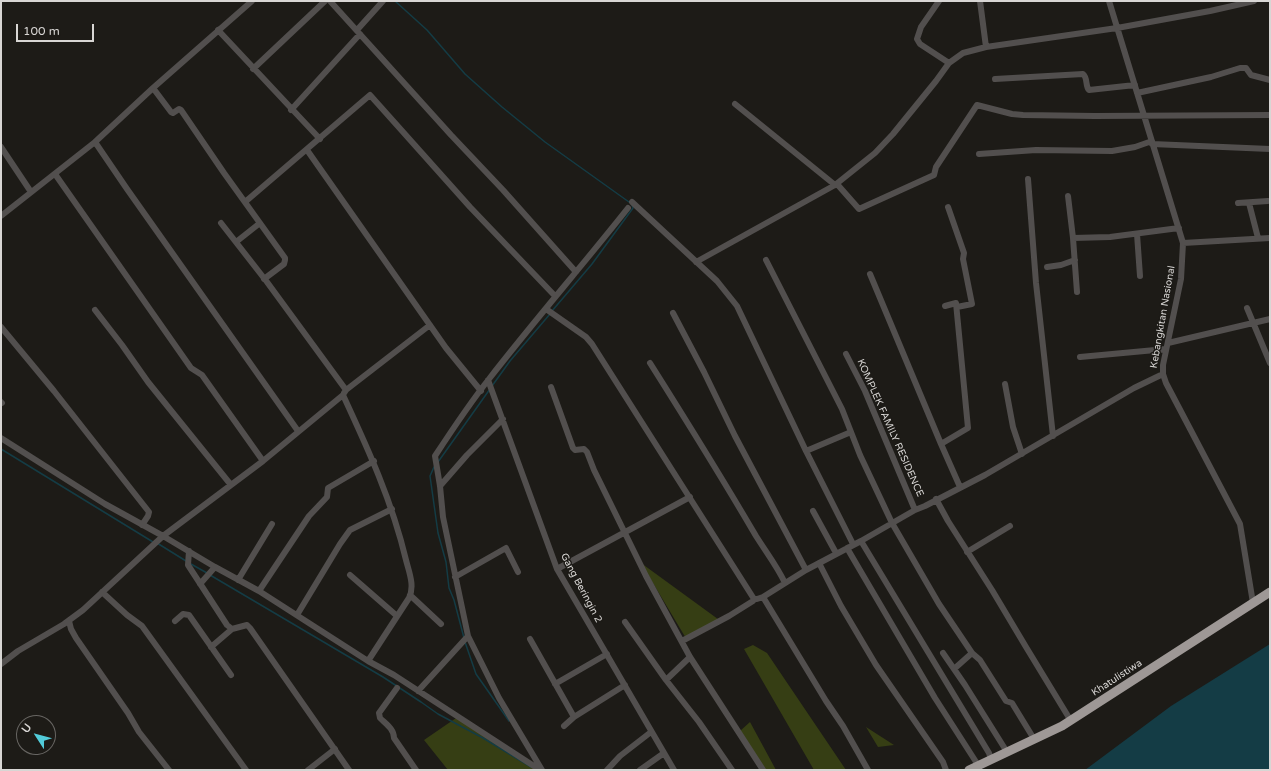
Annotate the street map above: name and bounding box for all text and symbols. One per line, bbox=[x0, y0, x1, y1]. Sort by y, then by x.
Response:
scale bar bbox=[18, 16, 96, 42]
text: 100 m bbox=[23, 24, 60, 38]
street label: Kebangkitan Nasional bbox=[1148, 265, 1178, 369]
street label: KOMPLEK FAMILY RESIDENCE bbox=[854, 357, 926, 499]
street label: Gang Beringin 2 bbox=[558, 551, 604, 625]
street label: Khatulistiwa bbox=[1090, 657, 1144, 699]
north arrow bbox=[16, 715, 56, 755]
text: U bbox=[19, 721, 34, 735]

